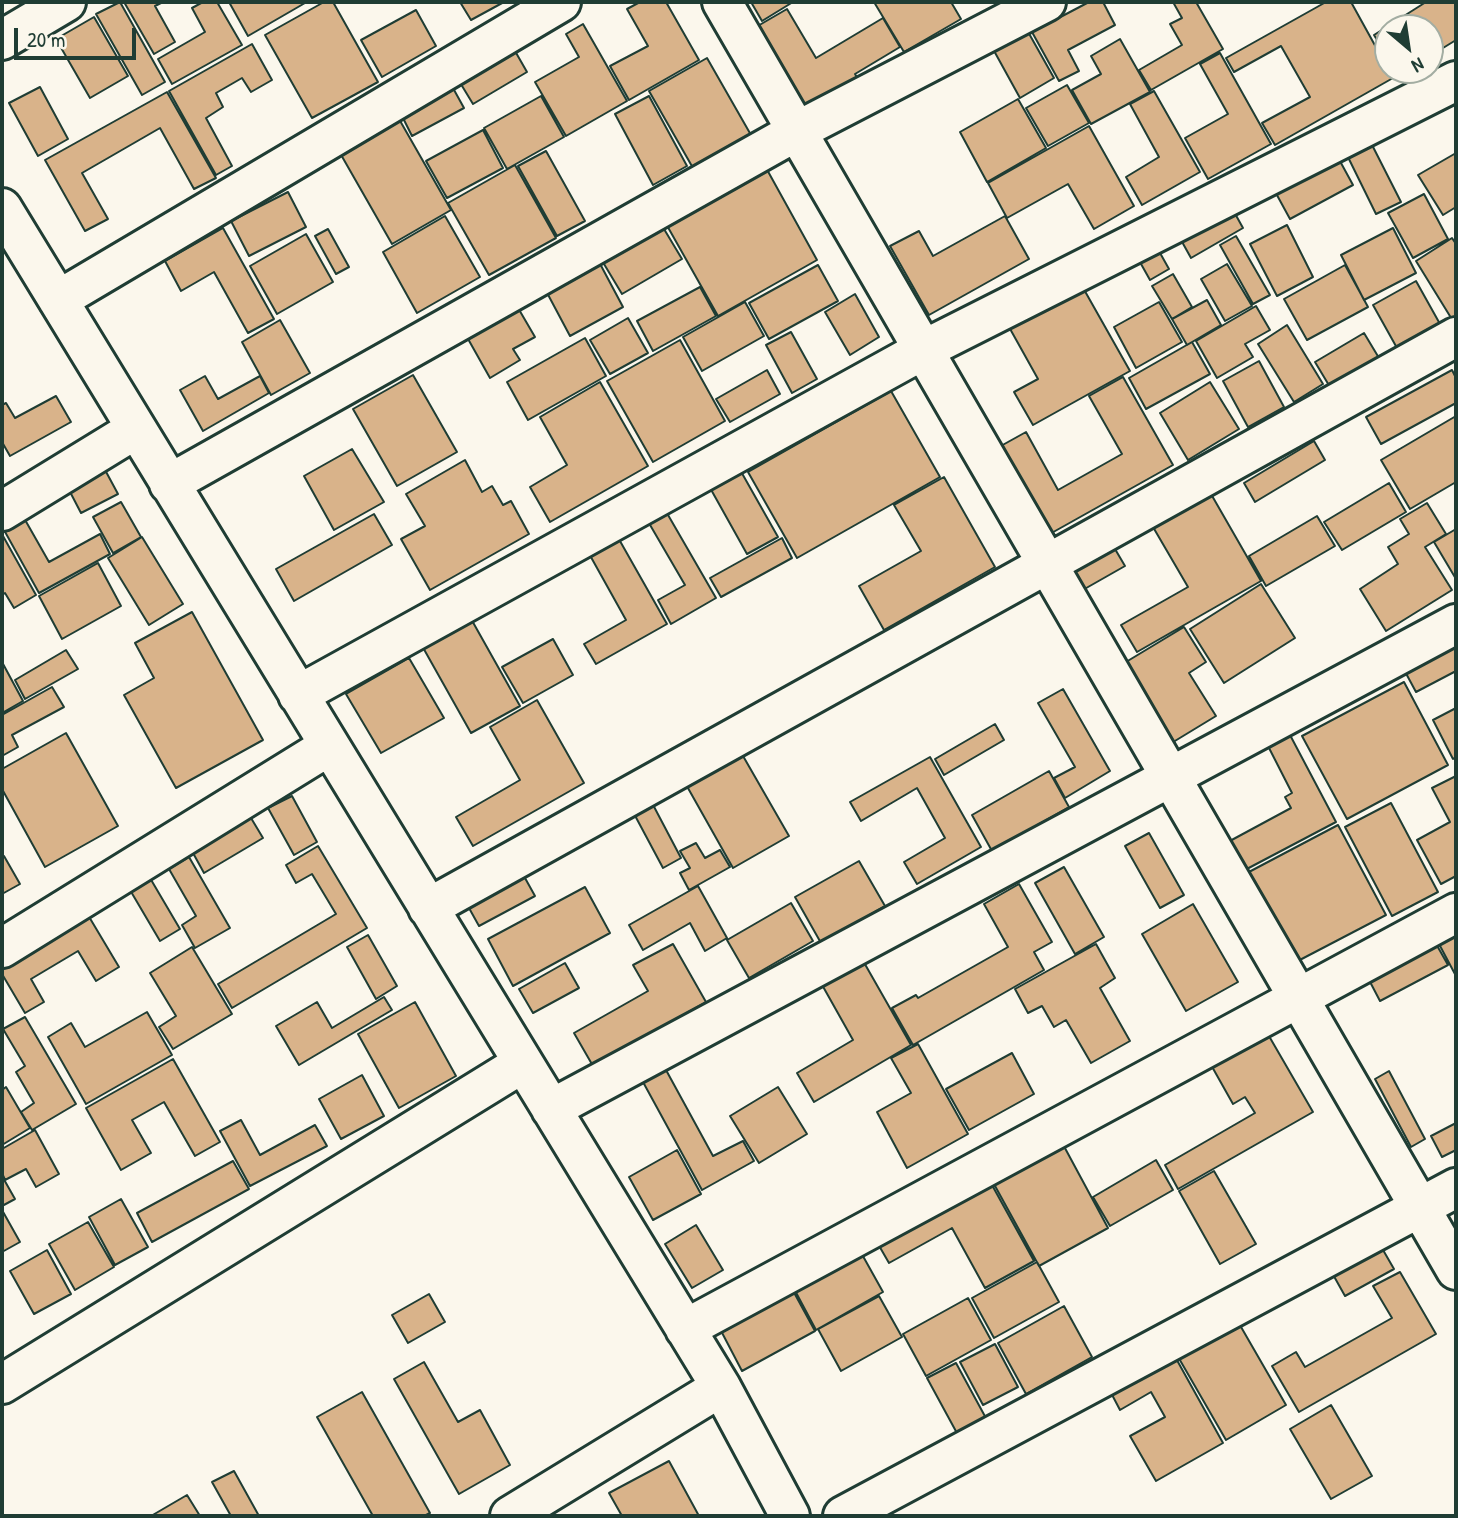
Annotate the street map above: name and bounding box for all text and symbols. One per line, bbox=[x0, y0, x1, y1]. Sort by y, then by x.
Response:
scale bar bbox=[18, 14, 140, 58]
north arrow bbox=[1374, 14, 1444, 84]
text: 20 m bbox=[27, 25, 65, 54]
text: N bbox=[1407, 52, 1429, 79]

